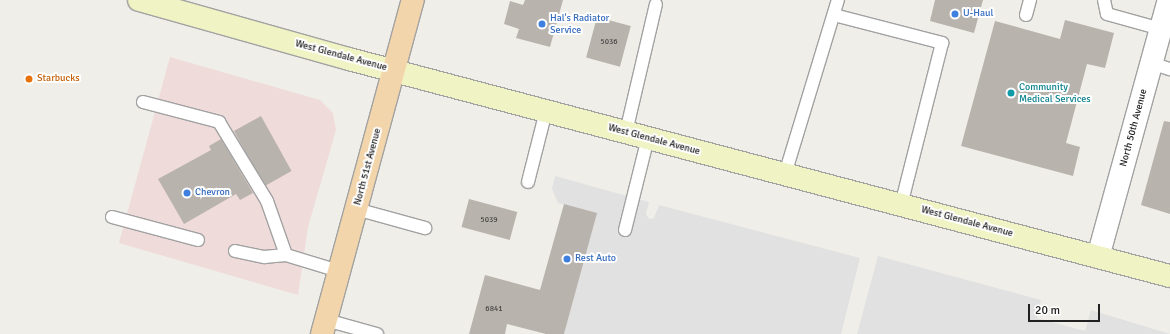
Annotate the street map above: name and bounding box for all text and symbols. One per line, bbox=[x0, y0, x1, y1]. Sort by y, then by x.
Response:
place label: U-Haul bbox=[963, 8, 993, 20]
marker: U-Haul bbox=[950, 9, 960, 19]
place label: Hal's Radiator Service bbox=[550, 12, 609, 36]
marker: Hal's Radiator Service bbox=[537, 19, 547, 29]
house number: 5036 bbox=[600, 37, 618, 47]
street label: West Glendale Avenue bbox=[294, 38, 388, 74]
place label: Starbucks bbox=[37, 73, 80, 85]
marker: Starbucks bbox=[24, 74, 34, 84]
place label: Community Medical Services bbox=[1019, 81, 1091, 104]
marker: Community Medical Services bbox=[1006, 88, 1016, 98]
street label: North 50th Avenue bbox=[1118, 88, 1150, 168]
street label: West Glendale Avenue bbox=[607, 122, 701, 158]
street label: North 51st Avenue bbox=[352, 127, 384, 207]
place label: Chevron bbox=[195, 187, 230, 199]
marker: Chevron bbox=[182, 188, 192, 198]
street label: West Glendale Avenue bbox=[920, 204, 1014, 240]
house number: 5039 bbox=[480, 215, 498, 225]
place label: Rest Auto bbox=[575, 253, 616, 265]
marker: Rest Auto bbox=[562, 254, 572, 264]
scale bar bbox=[1030, 296, 1102, 322]
text: 20 m bbox=[1035, 303, 1060, 318]
house number: 6841 bbox=[485, 304, 503, 314]

